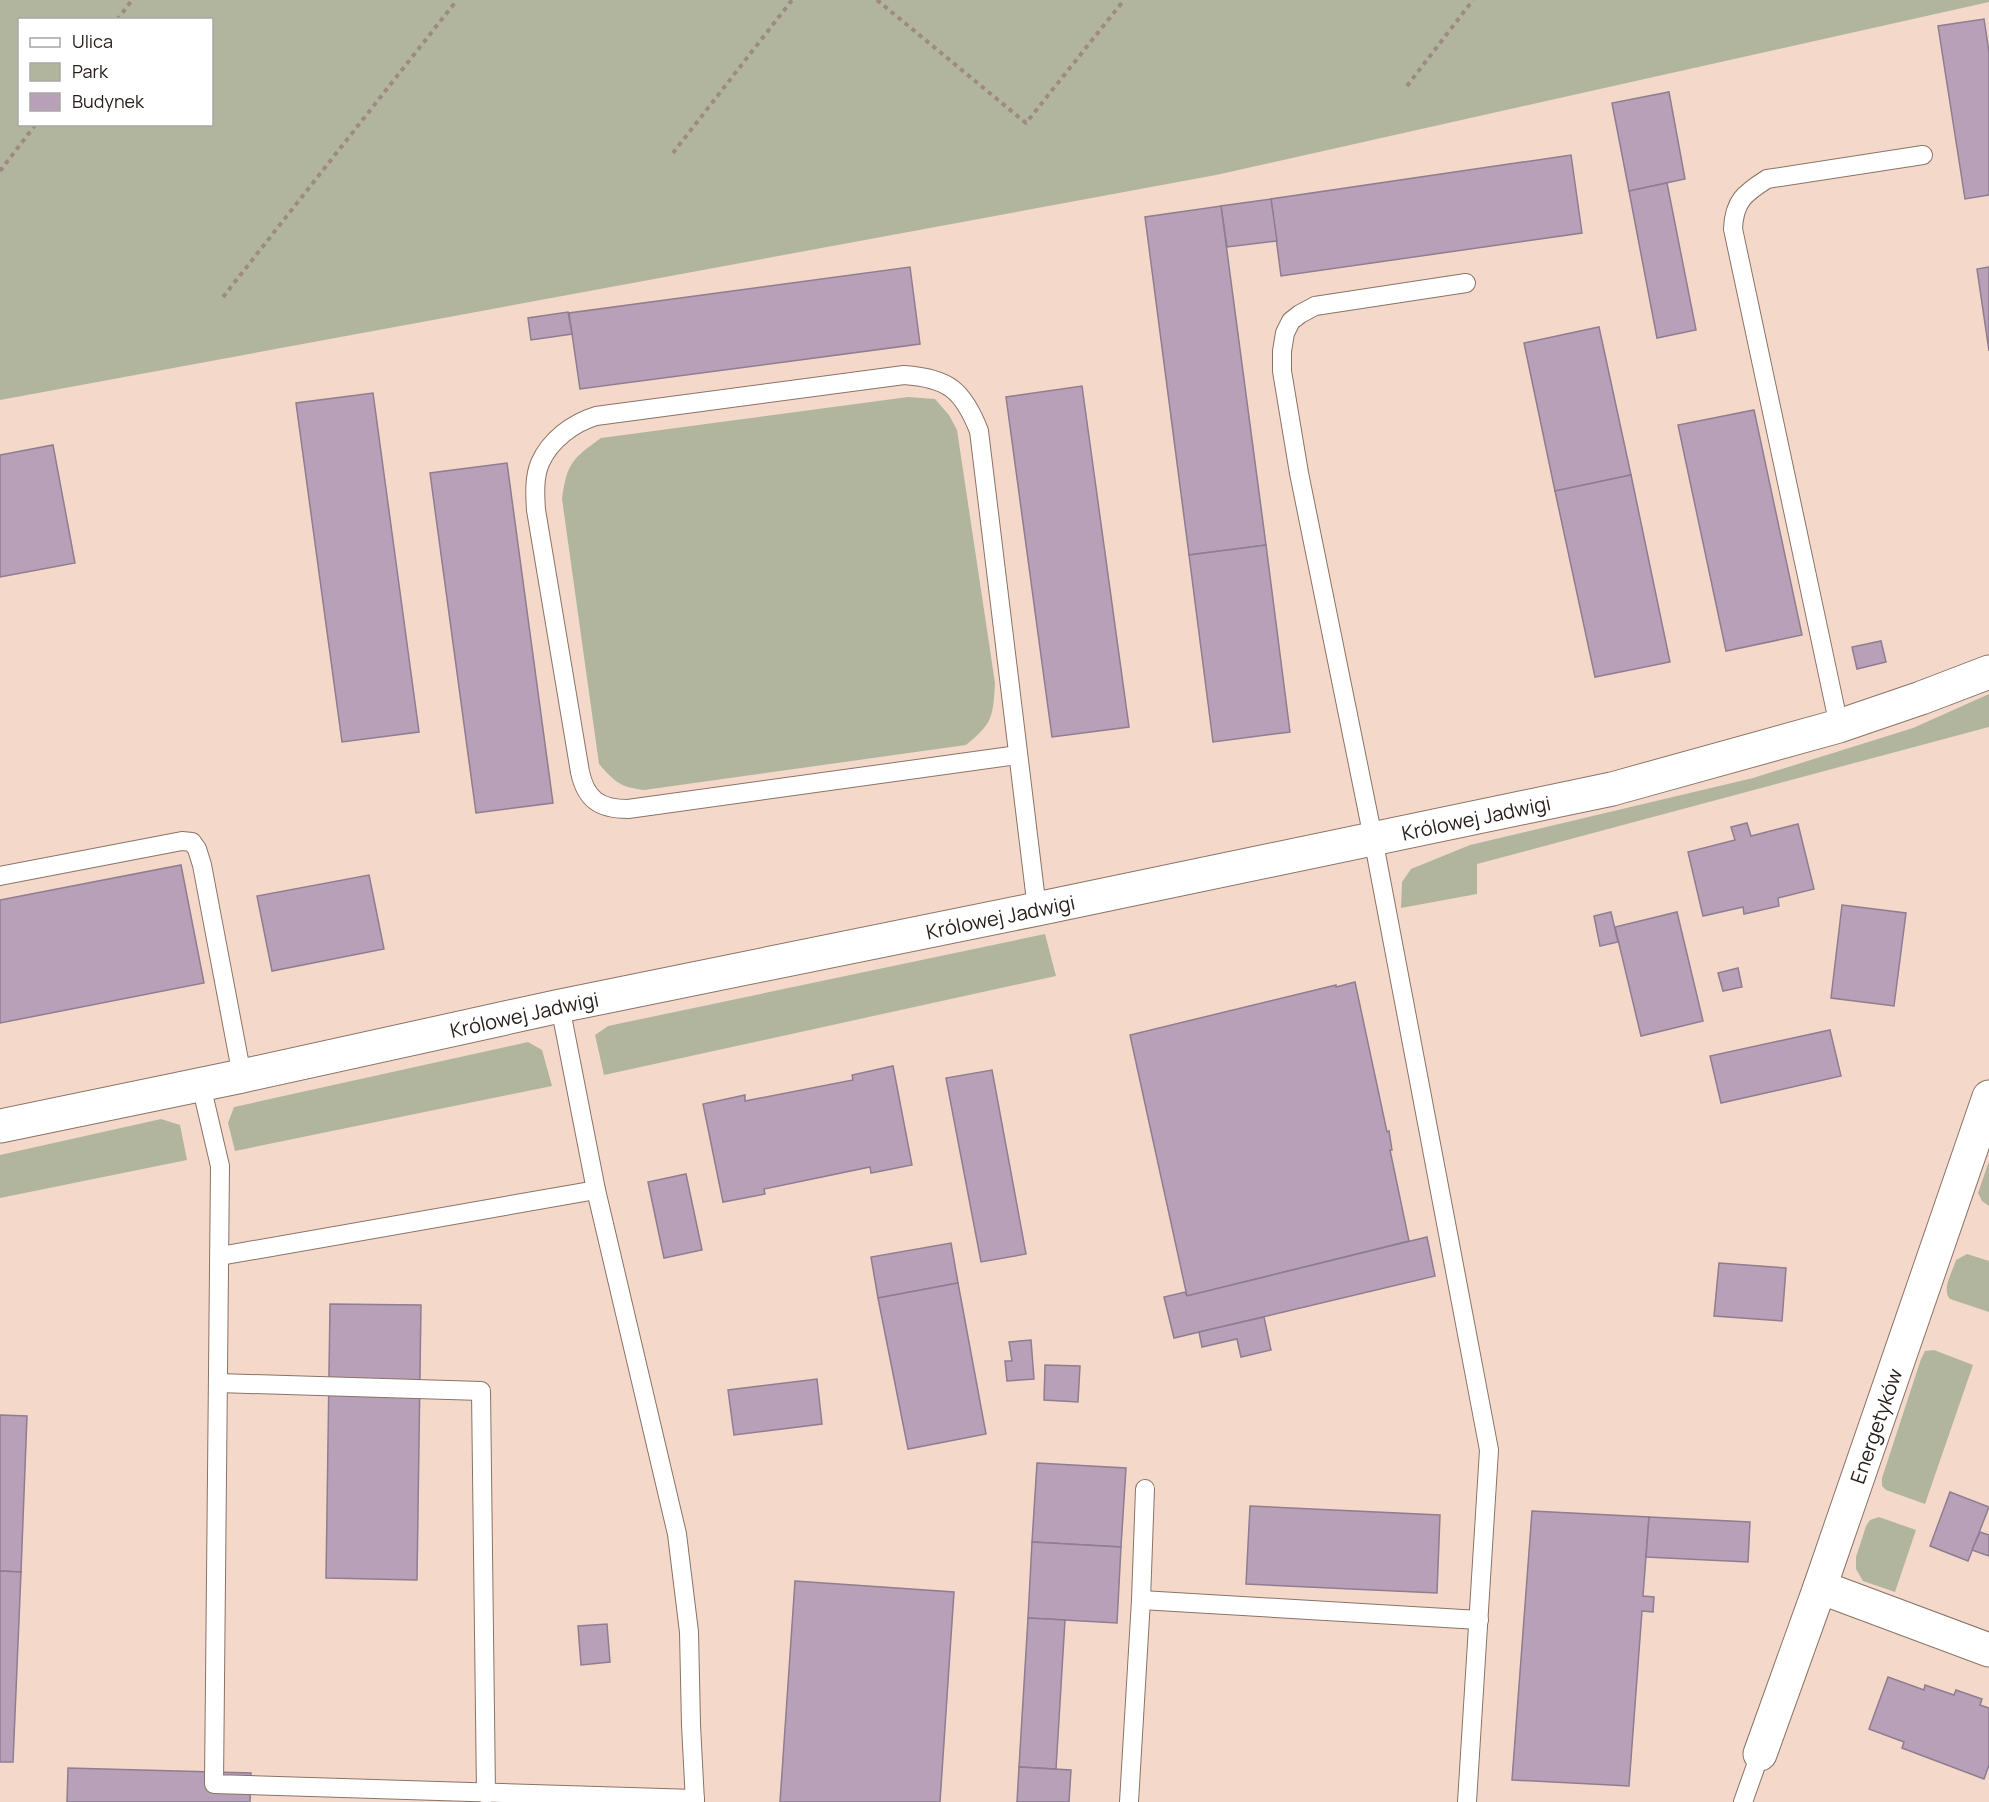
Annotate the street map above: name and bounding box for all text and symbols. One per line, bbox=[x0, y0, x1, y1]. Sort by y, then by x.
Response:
legend bbox=[18, 18, 213, 126]
text: Ulica bbox=[72, 29, 113, 53]
text: Park bbox=[72, 59, 109, 83]
text: Budynek bbox=[72, 89, 145, 113]
street label: Królowej Jadwigi bbox=[1399, 789, 1553, 846]
street label: Królowej Jadwigi bbox=[923, 888, 1077, 945]
street label: Królowej Jadwigi bbox=[447, 985, 601, 1043]
street label: Energetyków bbox=[1843, 1365, 1908, 1487]

